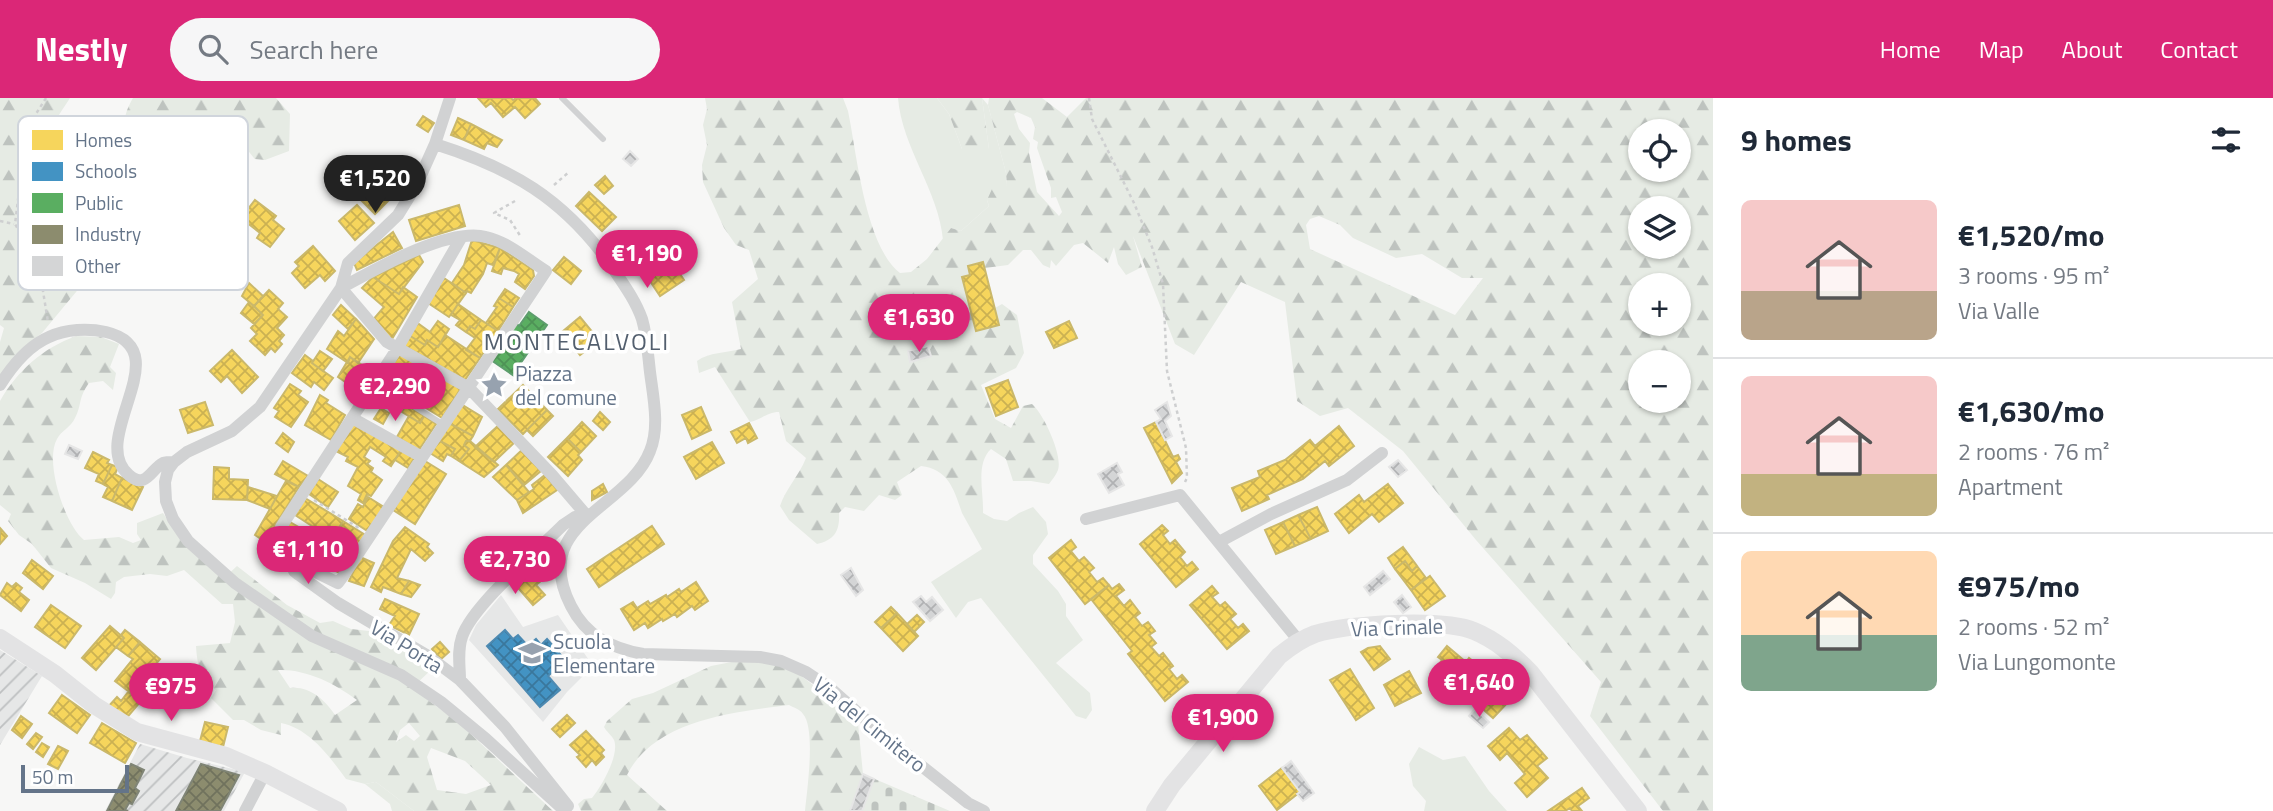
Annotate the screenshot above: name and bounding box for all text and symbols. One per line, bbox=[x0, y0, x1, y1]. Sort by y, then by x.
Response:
search box bbox=[170, 18, 660, 81]
text: Nestly bbox=[35, 24, 128, 74]
icon: search bbox=[194, 30, 232, 68]
text: Search here bbox=[250, 30, 378, 69]
text: Home bbox=[1880, 31, 1941, 67]
text: Map bbox=[1979, 31, 2024, 67]
text: About bbox=[2062, 31, 2122, 67]
text: Contact bbox=[2160, 31, 2238, 67]
legend bbox=[18, 116, 248, 290]
text: 9 homes bbox=[1741, 117, 1852, 163]
map controls bbox=[1628, 119, 1691, 413]
button: locate bbox=[1628, 119, 1691, 182]
icon: filters bbox=[2207, 121, 2245, 159]
text: Homes bbox=[75, 125, 132, 154]
text: Schools bbox=[75, 156, 137, 185]
pin: €1,520 bbox=[318, 156, 432, 215]
text: €1,520 bbox=[340, 160, 410, 195]
text: Public bbox=[75, 188, 123, 217]
button: layers bbox=[1628, 196, 1691, 259]
text: €1,520/mo bbox=[1958, 212, 2104, 258]
text: Industry bbox=[75, 219, 141, 248]
icon: home bbox=[1797, 228, 1881, 312]
pin: €1,190 bbox=[590, 230, 704, 290]
text: €1,190 bbox=[612, 235, 682, 270]
text: Other bbox=[75, 251, 121, 280]
text: 3 rooms · 95 m² bbox=[1958, 258, 2109, 293]
button: + bbox=[1628, 273, 1691, 336]
text: Via Valle bbox=[1958, 293, 2040, 328]
pin: €1,630 bbox=[862, 294, 976, 354]
text: €1,630 bbox=[884, 299, 954, 334]
district label: MONTECALVOLI bbox=[484, 323, 670, 359]
button: − bbox=[1628, 350, 1691, 413]
place label: Piazza del comune bbox=[515, 357, 617, 413]
pin: €2,290 bbox=[338, 364, 452, 423]
text: €2,290 bbox=[360, 368, 430, 403]
place icon: Piazza del comune bbox=[479, 370, 509, 400]
text: €1,630/mo bbox=[1958, 388, 2104, 434]
icon: home bbox=[1797, 404, 1881, 488]
text: 2 rooms · 76 m² bbox=[1958, 434, 2109, 469]
text: Apartment bbox=[1958, 469, 2063, 504]
pin: €1,110 bbox=[251, 526, 365, 586]
text: €1,110 bbox=[273, 531, 343, 566]
pin: €2,730 bbox=[458, 536, 572, 596]
text: €2,730 bbox=[480, 541, 550, 576]
text: €975/mo bbox=[1958, 563, 2080, 609]
icon: home bbox=[1797, 579, 1881, 663]
street label: Via Crinale bbox=[1350, 609, 1444, 645]
text: 2 rooms · 52 m² bbox=[1958, 609, 2109, 644]
street label: Via Porta bbox=[364, 611, 450, 681]
place label: Scuola Elementare bbox=[553, 625, 655, 681]
school or university icon: Scuola Elementare bbox=[517, 638, 547, 668]
text: Via Lungomonte bbox=[1958, 644, 2116, 679]
pin: €1,640 bbox=[1422, 660, 1536, 719]
pin: €975 bbox=[130, 664, 212, 723]
text: €1,640 bbox=[1444, 664, 1514, 699]
text: €975 bbox=[145, 668, 197, 703]
street label: Via del Cimitero bbox=[807, 668, 933, 780]
pin: €1,900 bbox=[1166, 694, 1280, 754]
text: €1,900 bbox=[1188, 699, 1258, 734]
scale bar bbox=[21, 762, 130, 794]
text: 50 m bbox=[32, 762, 73, 791]

